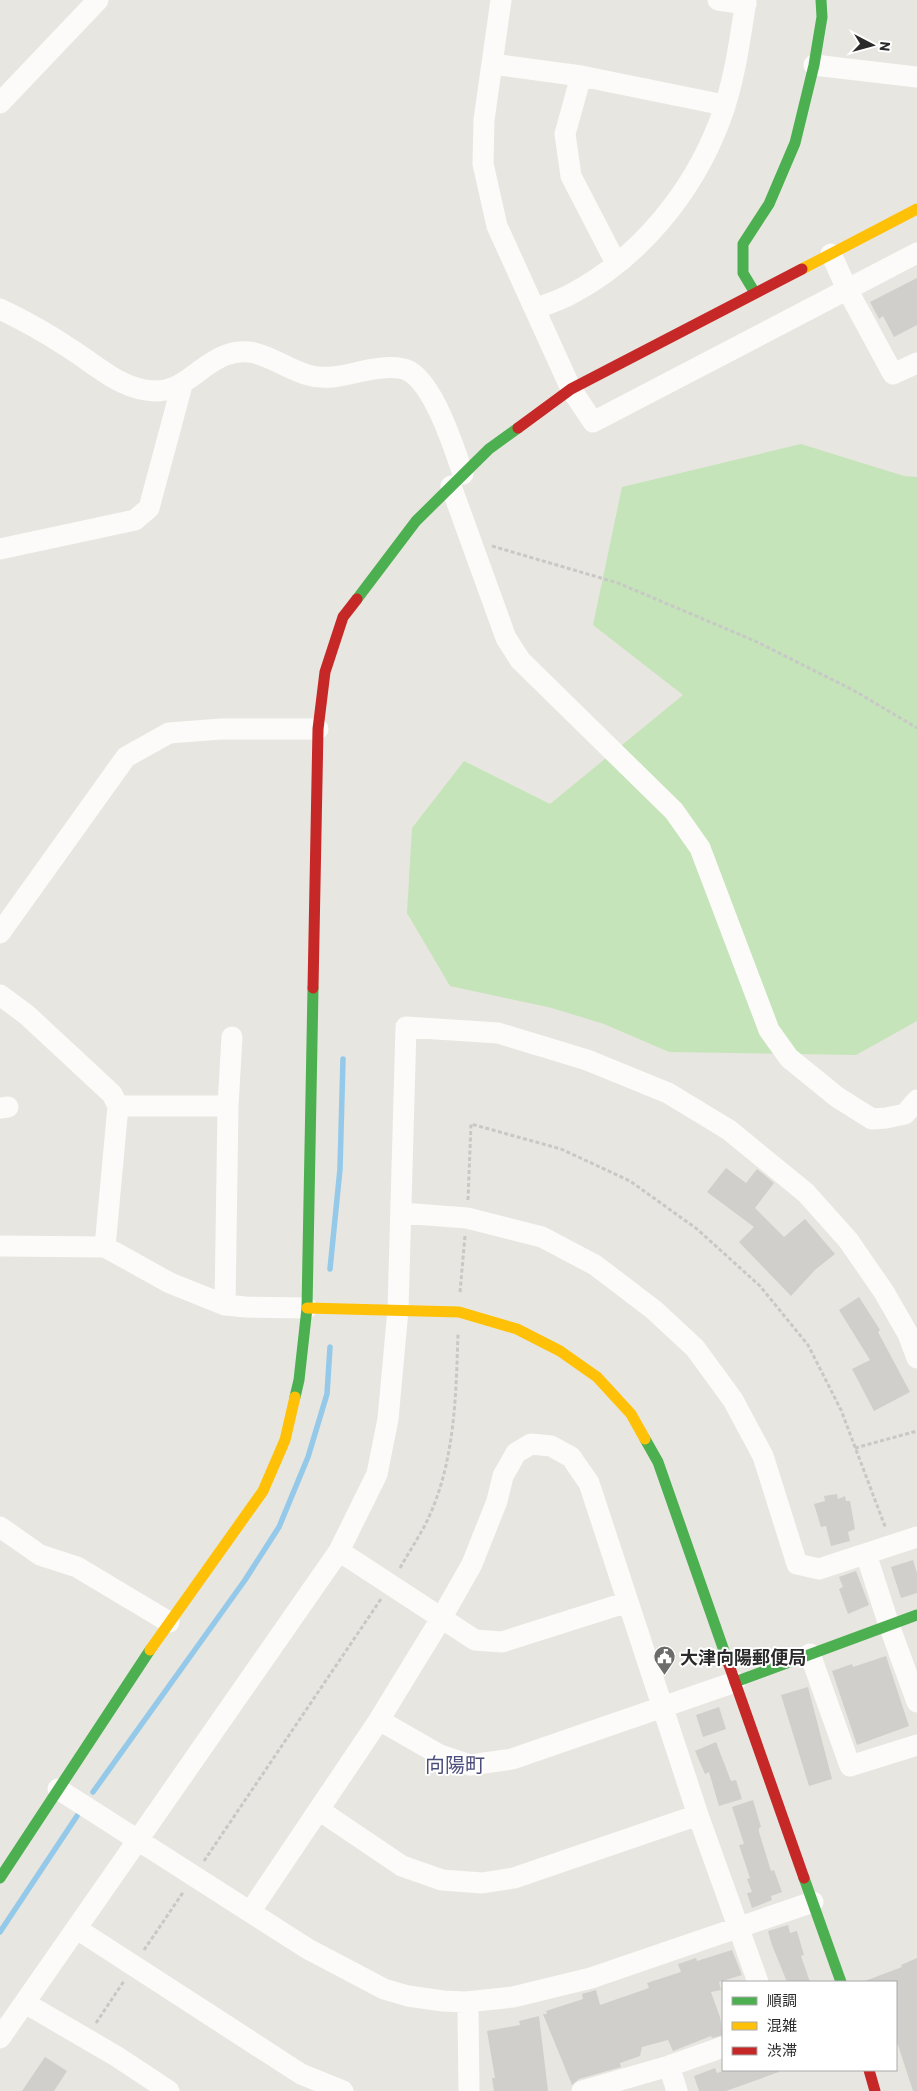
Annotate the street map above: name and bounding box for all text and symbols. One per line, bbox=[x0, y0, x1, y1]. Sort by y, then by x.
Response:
north arrow bbox=[847, 20, 897, 70]
text: N bbox=[876, 41, 894, 52]
public building icon: 大津向陽郵便局 bbox=[652, 1645, 676, 1676]
place label: 大津向陽郵便局 bbox=[680, 1646, 806, 1668]
district label: 向陽町 bbox=[425, 1752, 485, 1776]
legend bbox=[722, 1981, 897, 2071]
text: 順調 bbox=[767, 1991, 797, 2009]
text: 混雑 bbox=[767, 2016, 797, 2034]
text: 渋滞 bbox=[767, 2041, 797, 2059]

